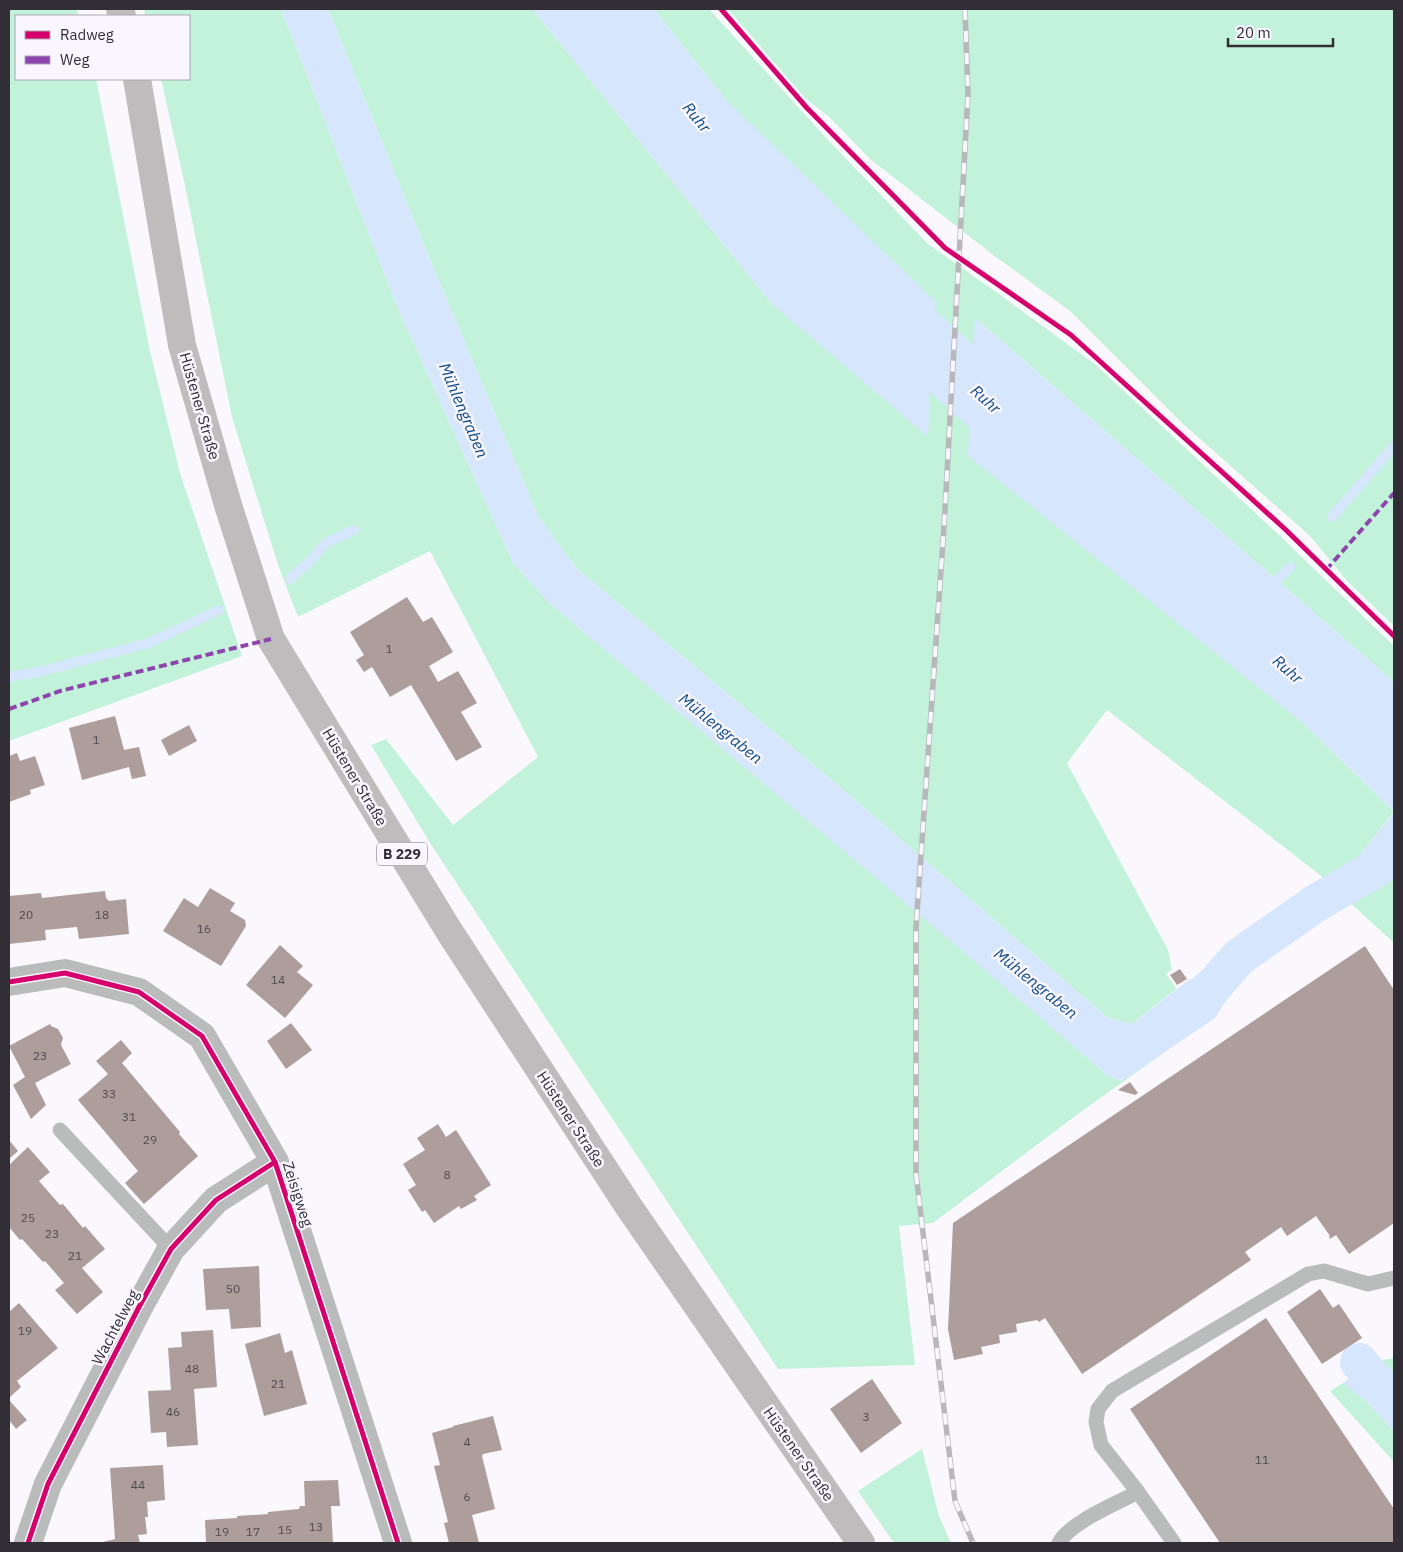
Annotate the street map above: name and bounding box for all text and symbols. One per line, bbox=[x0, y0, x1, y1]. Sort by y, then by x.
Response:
legend bbox=[15, 15, 190, 80]
scale bar bbox=[1228, 15, 1333, 47]
text: 20 m bbox=[1236, 23, 1271, 42]
text: Radweg bbox=[60, 25, 114, 44]
text: Weg bbox=[60, 50, 89, 69]
water label: Ruhr bbox=[679, 98, 716, 137]
street label: Hüstener Straße bbox=[176, 350, 224, 462]
water label: Mühlengraben bbox=[435, 359, 493, 461]
water label: Ruhr bbox=[967, 380, 1006, 418]
house number: 1 bbox=[385, 641, 393, 656]
water label: Ruhr bbox=[1269, 650, 1308, 688]
water label: Mühlengraben bbox=[675, 688, 767, 768]
street label: Hüstener Straße bbox=[318, 725, 392, 829]
house number: 1 bbox=[92, 732, 100, 747]
road number: B 229 bbox=[377, 842, 427, 866]
house number: 20 bbox=[19, 907, 33, 922]
house number: 18 bbox=[95, 907, 109, 922]
house number: 16 bbox=[197, 921, 211, 936]
water label: Mühlengraben bbox=[990, 943, 1082, 1023]
house number: 14 bbox=[271, 972, 285, 987]
house number: 23 bbox=[33, 1048, 47, 1063]
street label: Hüstener Straße bbox=[533, 1067, 609, 1171]
house number: 33 bbox=[102, 1086, 116, 1101]
house number: 31 bbox=[122, 1109, 136, 1124]
house number: 29 bbox=[143, 1132, 157, 1147]
street label: Zeisigweg bbox=[279, 1159, 317, 1229]
house number: 8 bbox=[443, 1167, 451, 1182]
house number: 25 bbox=[21, 1210, 35, 1225]
house number: 23 bbox=[45, 1226, 59, 1241]
house number: 21 bbox=[68, 1248, 82, 1263]
house number: 50 bbox=[226, 1281, 240, 1296]
street label: Wachtelweg bbox=[87, 1286, 143, 1368]
house number: 19 bbox=[18, 1323, 32, 1338]
house number: 48 bbox=[185, 1361, 199, 1376]
house number: 21 bbox=[271, 1376, 285, 1391]
street label: Hüstener Straße bbox=[759, 1403, 839, 1505]
house number: 46 bbox=[166, 1404, 180, 1419]
house number: 3 bbox=[862, 1409, 870, 1424]
house number: 4 bbox=[463, 1434, 471, 1449]
house number: 11 bbox=[1255, 1452, 1269, 1467]
house number: 44 bbox=[131, 1477, 145, 1492]
house number: 6 bbox=[463, 1489, 471, 1504]
house number: 13 bbox=[309, 1519, 323, 1534]
house number: 15 bbox=[278, 1522, 292, 1537]
house number: 19 bbox=[215, 1524, 229, 1539]
house number: 17 bbox=[246, 1524, 260, 1539]

